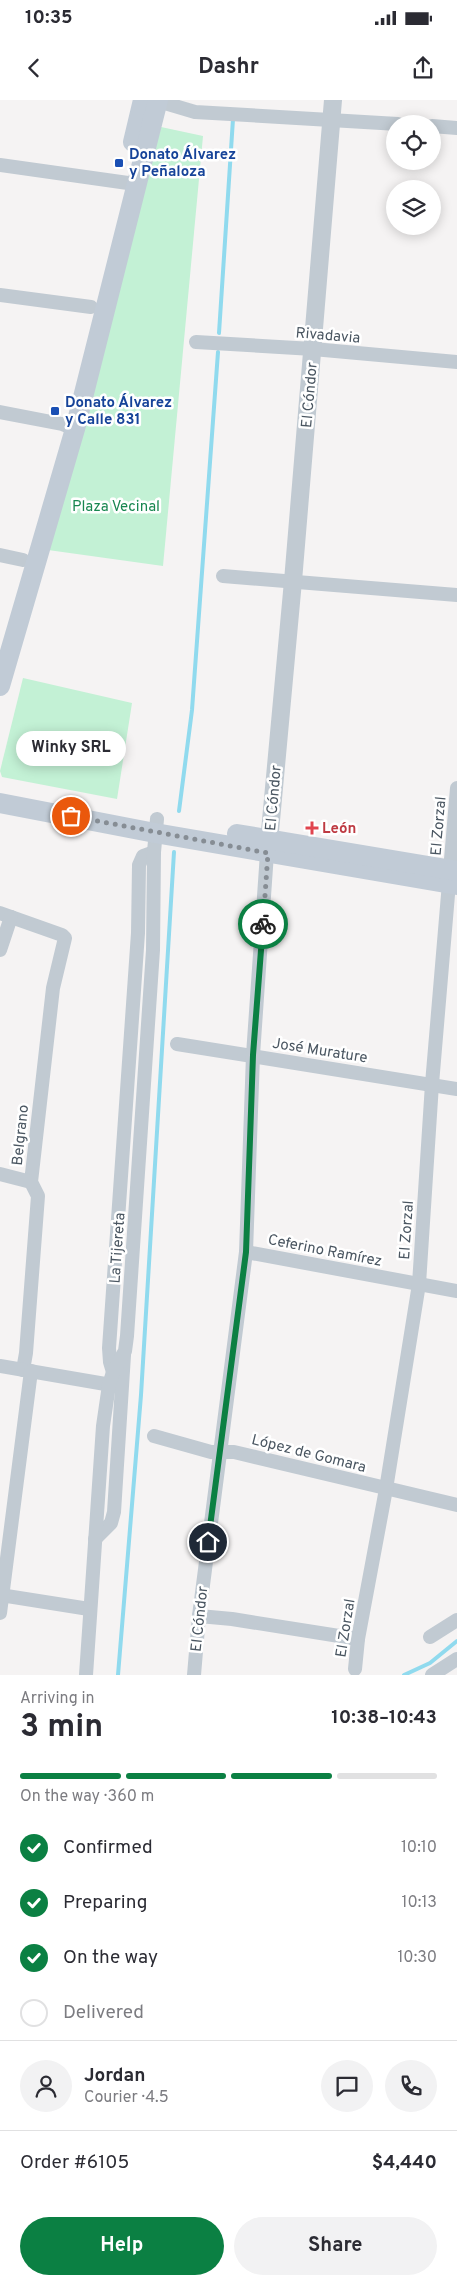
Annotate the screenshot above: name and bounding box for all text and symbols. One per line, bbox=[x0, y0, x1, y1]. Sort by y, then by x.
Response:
text: 10:35 bbox=[25, 6, 73, 30]
icon: back bbox=[20, 54, 48, 82]
text: Dashr bbox=[198, 54, 259, 81]
icon: share bbox=[409, 54, 437, 82]
map controls bbox=[386, 115, 441, 235]
button: locate bbox=[386, 115, 441, 170]
place label: Donato Álvarez y Peñaloza bbox=[129, 145, 236, 182]
marker: Donato Álvarez y Peñaloza bbox=[113, 157, 125, 169]
button: layers bbox=[386, 180, 441, 235]
street label: Rivadavia bbox=[295, 324, 361, 349]
street label: El Cóndor bbox=[298, 361, 323, 429]
place label: Donato Álvarez y Calle 831 bbox=[65, 393, 172, 430]
marker: Donato Álvarez y Calle 831 bbox=[49, 405, 61, 417]
park label: Plaza Vecinal bbox=[72, 498, 160, 517]
callout: Winky SRL bbox=[16, 731, 126, 766]
text: Winky SRL bbox=[31, 738, 111, 758]
street label: El Cóndor bbox=[262, 764, 287, 832]
pin bbox=[50, 795, 92, 837]
street label: El Zorzal bbox=[427, 796, 452, 856]
icon: bag bbox=[57, 802, 85, 830]
place label: León bbox=[322, 820, 357, 839]
marker: León bbox=[306, 822, 318, 834]
courier bbox=[238, 899, 288, 949]
icon: bike bbox=[249, 910, 277, 938]
street label: José Murature bbox=[271, 1035, 369, 1068]
street label: Belgrano bbox=[9, 1104, 34, 1167]
street label: El Zorzal bbox=[396, 1200, 419, 1260]
street label: La Tijereta bbox=[107, 1212, 130, 1284]
street label: Ceferino Ramírez bbox=[266, 1231, 383, 1272]
street label: López de Gomara bbox=[249, 1431, 368, 1478]
pin bbox=[187, 1521, 229, 1563]
icon: home bbox=[194, 1528, 222, 1556]
street label: El Cóndor bbox=[188, 1585, 213, 1653]
street label: El Zorzal bbox=[332, 1597, 361, 1659]
text: Arriving in bbox=[20, 1689, 95, 1709]
text: 10:38–10:43 bbox=[331, 1706, 437, 1730]
text: 3 min bbox=[20, 1708, 103, 1748]
text: On the way · 360 m bbox=[20, 1787, 154, 1807]
icon: check bbox=[20, 1834, 48, 1862]
text: Confirmed bbox=[63, 1836, 153, 1860]
text: 10:10 bbox=[401, 1838, 437, 1858]
icon: check bbox=[20, 1889, 48, 1917]
text: Preparing bbox=[63, 1891, 147, 1915]
text: 10:13 bbox=[402, 1893, 437, 1913]
icon: check bbox=[20, 1944, 48, 1972]
text: On the way bbox=[63, 1946, 158, 1970]
text: 10:30 bbox=[397, 1948, 437, 1968]
text: Delivered bbox=[63, 2001, 144, 2025]
button: person bbox=[20, 2060, 72, 2112]
button: chat bbox=[321, 2060, 373, 2112]
button: phone bbox=[385, 2060, 437, 2112]
text: Jordan bbox=[84, 2064, 146, 2088]
text: Courier · 4.5 bbox=[84, 2088, 169, 2108]
text: Order #6105 bbox=[20, 2151, 129, 2175]
text: $4,440 bbox=[372, 2151, 437, 2175]
button: Help bbox=[20, 2217, 224, 2275]
button: Share bbox=[234, 2217, 437, 2275]

